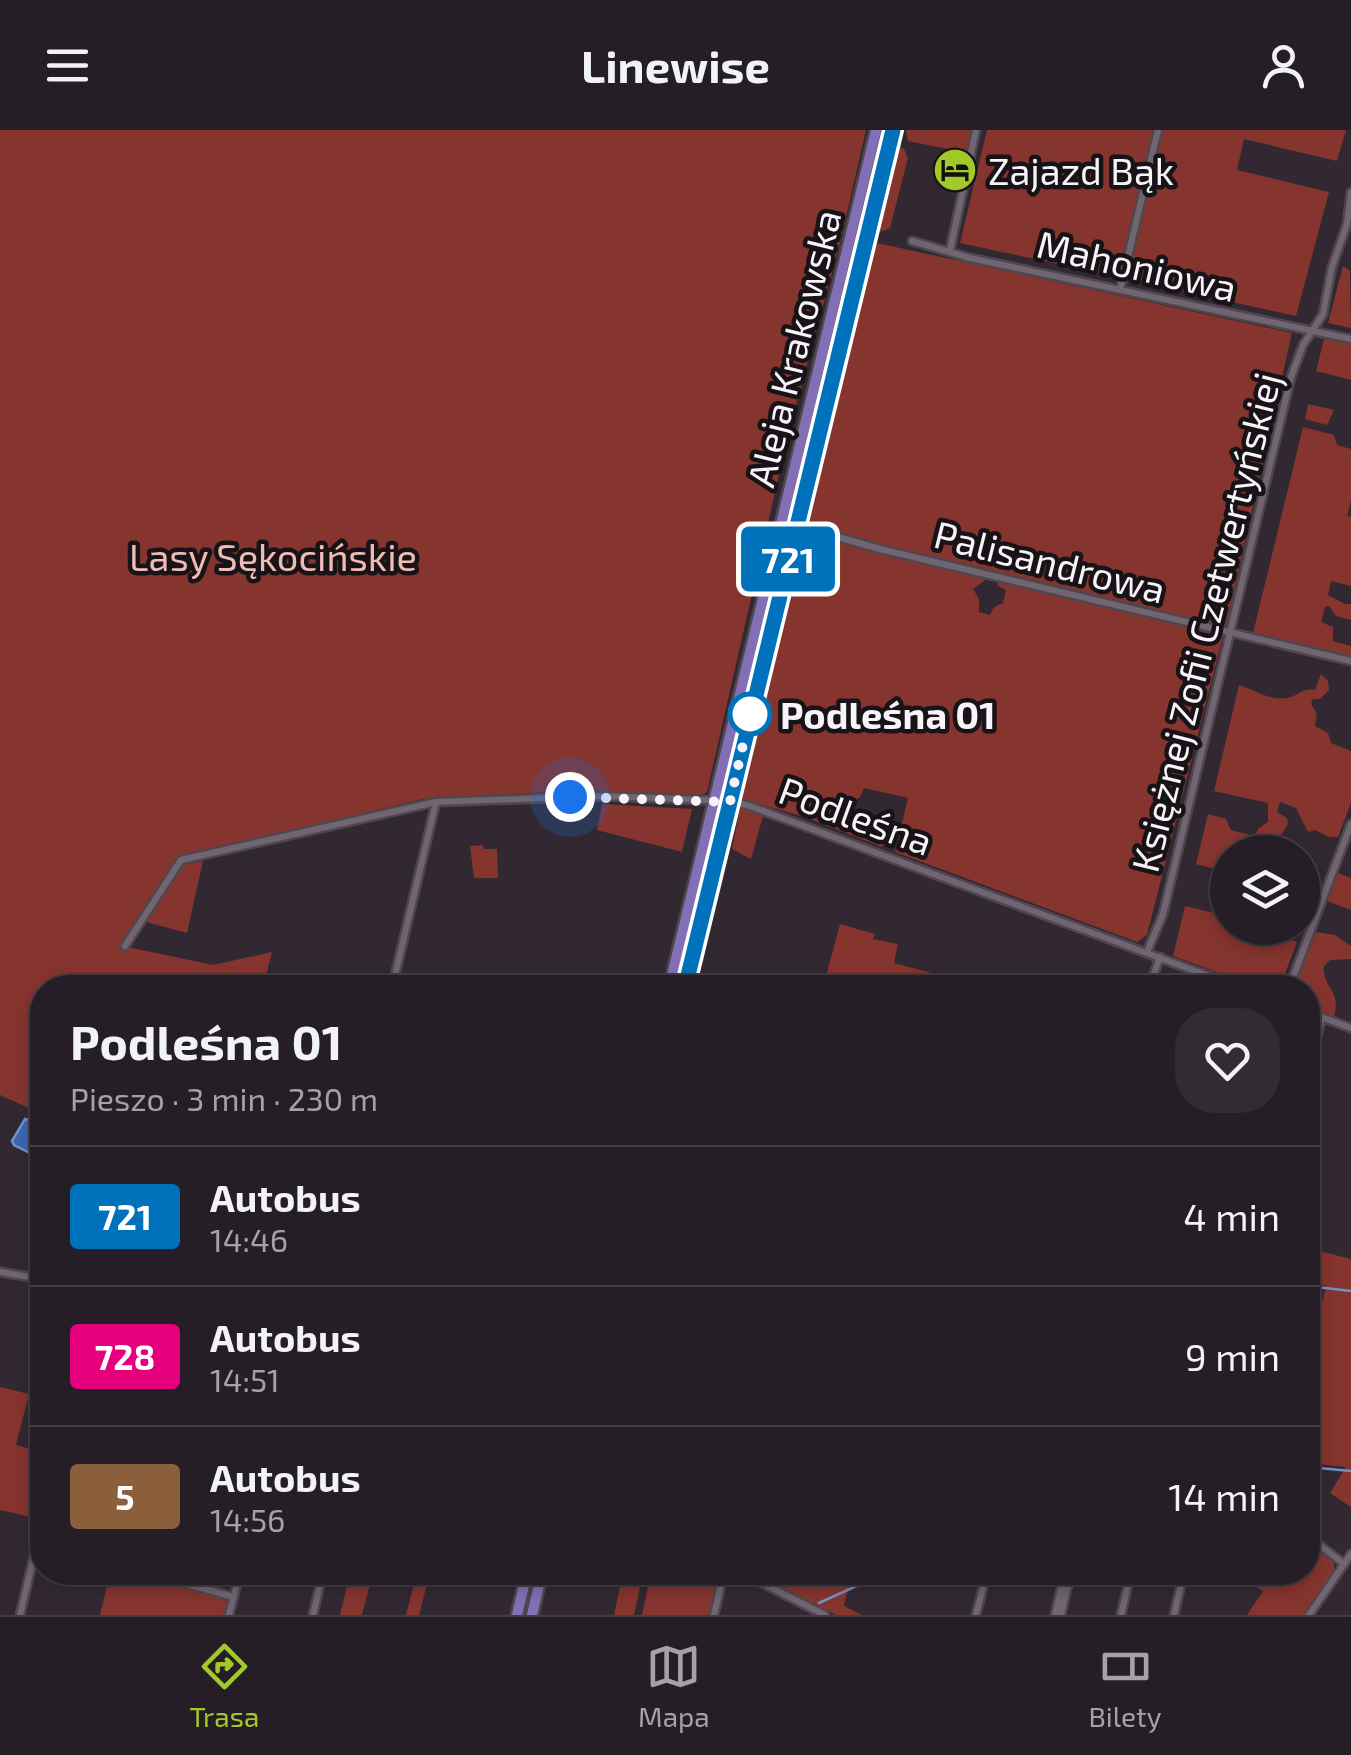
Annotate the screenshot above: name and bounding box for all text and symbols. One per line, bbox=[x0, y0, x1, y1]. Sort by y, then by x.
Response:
icon: menu bbox=[40, 38, 95, 93]
text: Linewise bbox=[581, 38, 770, 92]
icon: person bbox=[1256, 38, 1311, 93]
hotel icon: Zajazd Bąk bbox=[932, 147, 978, 193]
place label: Zajazd Bąk bbox=[988, 147, 1174, 193]
street label: Aleja Krakowska bbox=[736, 205, 850, 491]
street label: Mahoniowa bbox=[1033, 220, 1241, 310]
street label: Księżnej Zofii Czetwertyńskiej bbox=[1121, 368, 1289, 876]
street label: Palisandrowa bbox=[930, 510, 1170, 612]
line badge: 721 bbox=[730, 526, 846, 592]
park label: Lasy Sękocińskie bbox=[129, 533, 417, 579]
text: 721 bbox=[761, 538, 815, 580]
place label: Podleśna 01 bbox=[780, 691, 996, 737]
marker: Podleśna 01 bbox=[729, 693, 771, 735]
street label: Podleśna bbox=[773, 766, 939, 864]
your location bbox=[545, 772, 595, 822]
map controls bbox=[1210, 835, 1320, 945]
button: layers bbox=[1210, 835, 1320, 945]
button: heart bbox=[1175, 1008, 1280, 1113]
text: Podleśna 01 bbox=[70, 1012, 342, 1070]
text: Pieszo · 3 min · 230 m bbox=[70, 1079, 378, 1117]
text: Autobus bbox=[210, 1174, 361, 1220]
text: 4 min bbox=[1183, 1193, 1280, 1239]
text: 721 bbox=[98, 1195, 152, 1237]
text: 14:46 bbox=[210, 1220, 288, 1258]
text: Autobus bbox=[210, 1314, 361, 1360]
text: 9 min bbox=[1185, 1333, 1280, 1379]
text: 728 bbox=[95, 1335, 155, 1377]
text: 14:51 bbox=[210, 1360, 280, 1398]
text: Autobus bbox=[210, 1454, 361, 1500]
text: 14 min bbox=[1168, 1473, 1280, 1519]
text: 5 bbox=[115, 1475, 135, 1517]
text: 14:56 bbox=[210, 1500, 285, 1538]
tab: Trasa bbox=[189, 1639, 259, 1733]
tab: Mapa bbox=[638, 1639, 710, 1733]
tab: Bilety bbox=[1088, 1639, 1162, 1733]

